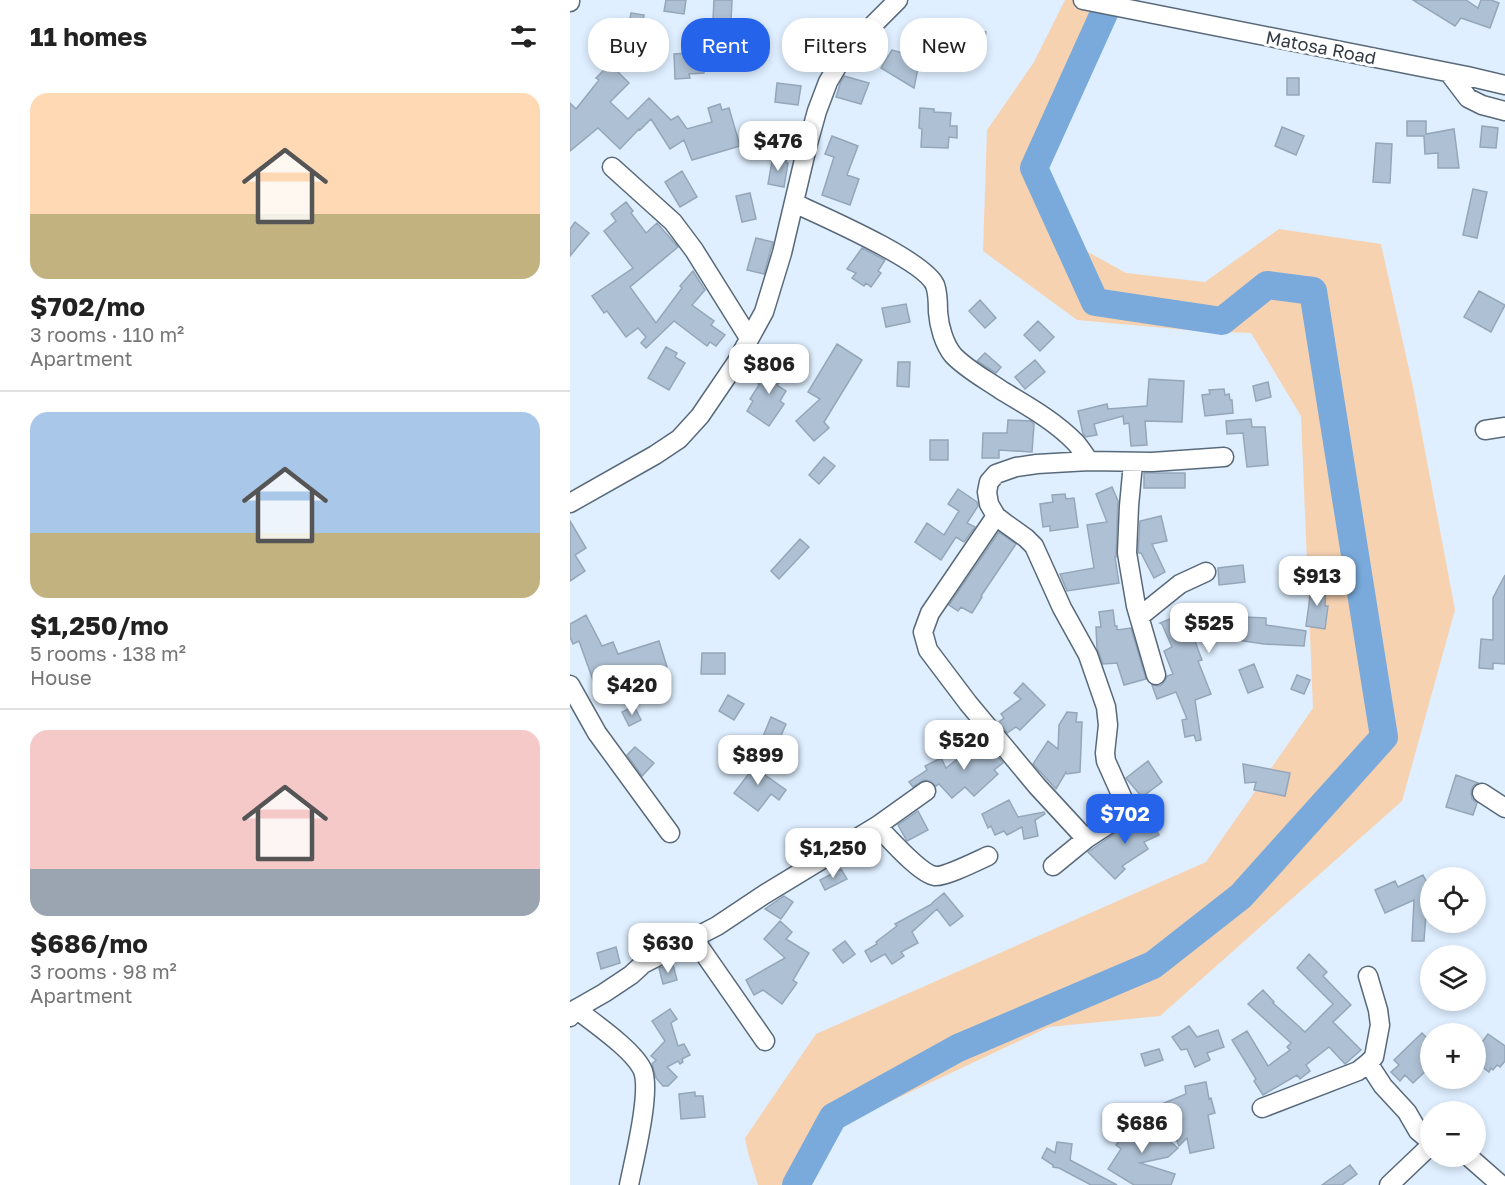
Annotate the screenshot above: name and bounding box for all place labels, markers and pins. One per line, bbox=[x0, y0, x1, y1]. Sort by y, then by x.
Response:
pin: $476 bbox=[742, 121, 814, 172]
pin: $806 bbox=[733, 344, 805, 395]
pin: $913 bbox=[1281, 556, 1353, 607]
pin: $525 bbox=[1173, 603, 1245, 654]
pin: $420 bbox=[596, 665, 668, 716]
pin: $520 bbox=[928, 720, 1000, 771]
pin: $899 bbox=[722, 735, 794, 786]
pin: $702 bbox=[1089, 794, 1161, 845]
pin: $1,250 bbox=[784, 828, 882, 879]
pin: $630 bbox=[632, 923, 704, 974]
pin: $686 bbox=[1106, 1103, 1178, 1154]

